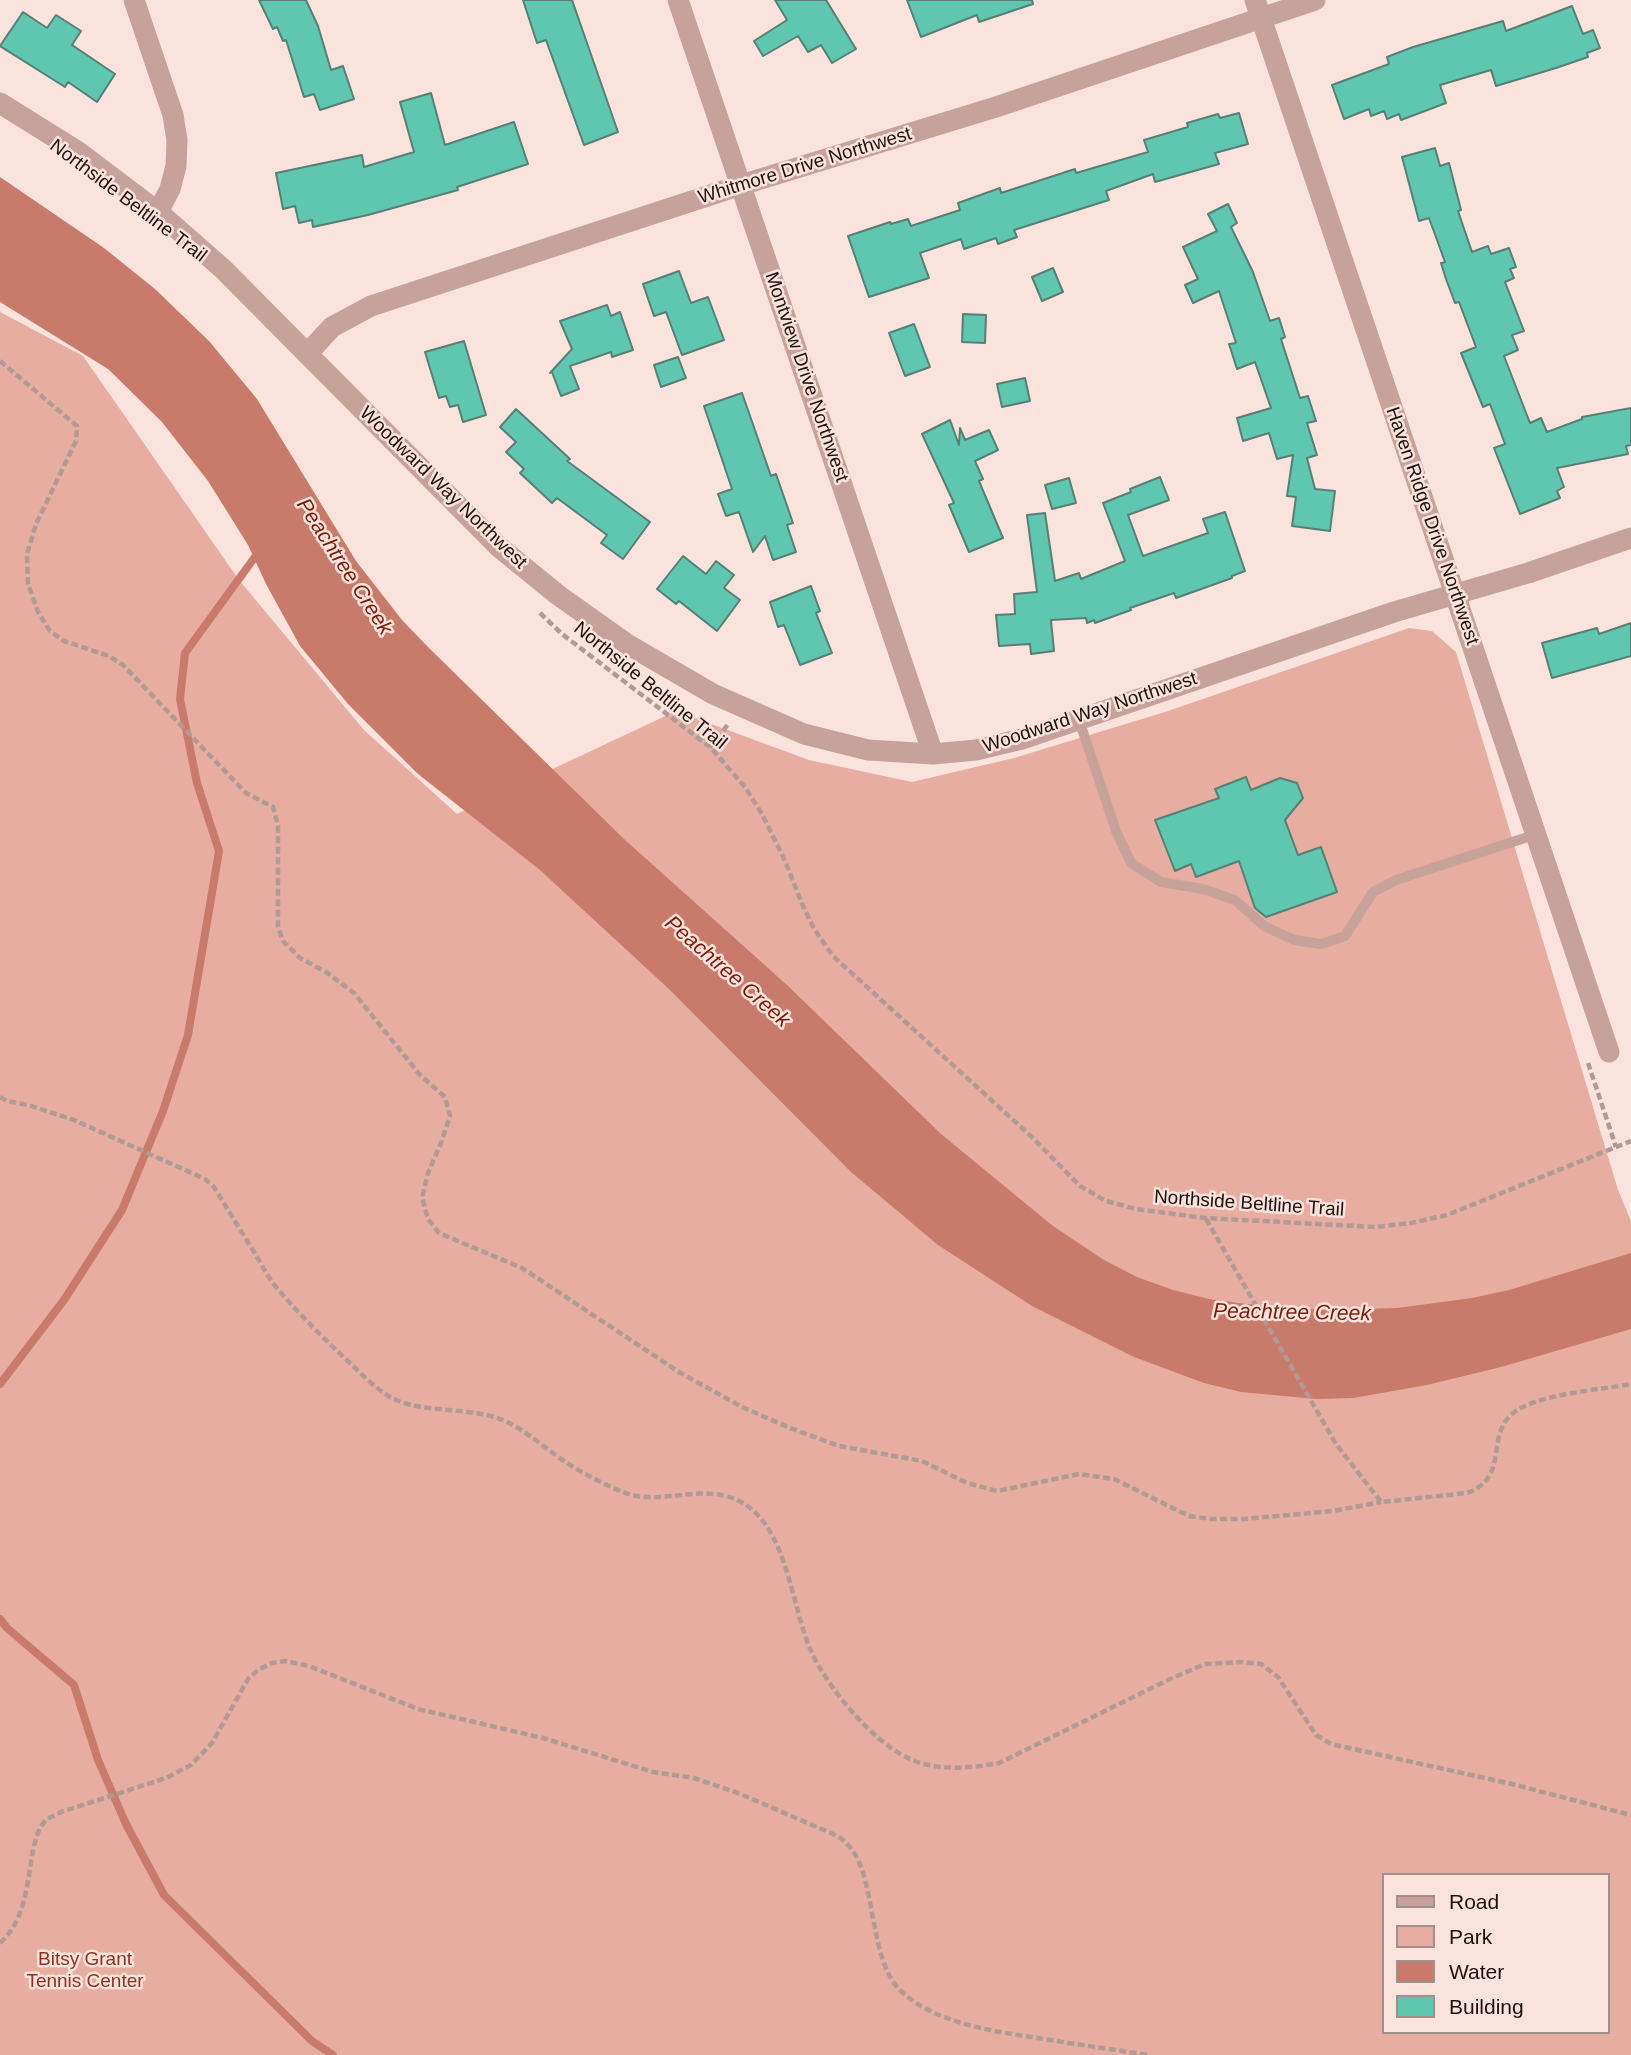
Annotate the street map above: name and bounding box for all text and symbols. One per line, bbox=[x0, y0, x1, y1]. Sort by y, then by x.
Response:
street label: Whitmore Drive Northwest bbox=[696, 123, 914, 209]
street label: Northside Beltline Trail bbox=[45, 135, 211, 267]
street label: Montview Drive Northwest bbox=[759, 269, 853, 485]
street label: Woodward Way Northwest bbox=[355, 402, 531, 574]
street label: Haven Ridge Drive Northwest bbox=[1380, 404, 1484, 648]
water label: Peachtree Creek bbox=[291, 494, 397, 640]
street label: Northside Beltline Trail bbox=[569, 617, 731, 755]
street label: Woodward Way Northwest bbox=[980, 668, 1200, 758]
water label: Peachtree Creek bbox=[659, 911, 795, 1033]
street label: Northside Beltline Trail bbox=[1153, 1186, 1345, 1222]
water label: Peachtree Creek bbox=[1213, 1299, 1371, 1327]
legend bbox=[1382, 1873, 1610, 2034]
text: Road bbox=[1449, 1890, 1499, 1913]
text: Park bbox=[1449, 1925, 1492, 1948]
park label: Bitsy Grant Tennis Center bbox=[26, 1949, 144, 1993]
text: Water bbox=[1449, 1960, 1504, 1983]
text: Building bbox=[1449, 1995, 1524, 2018]

